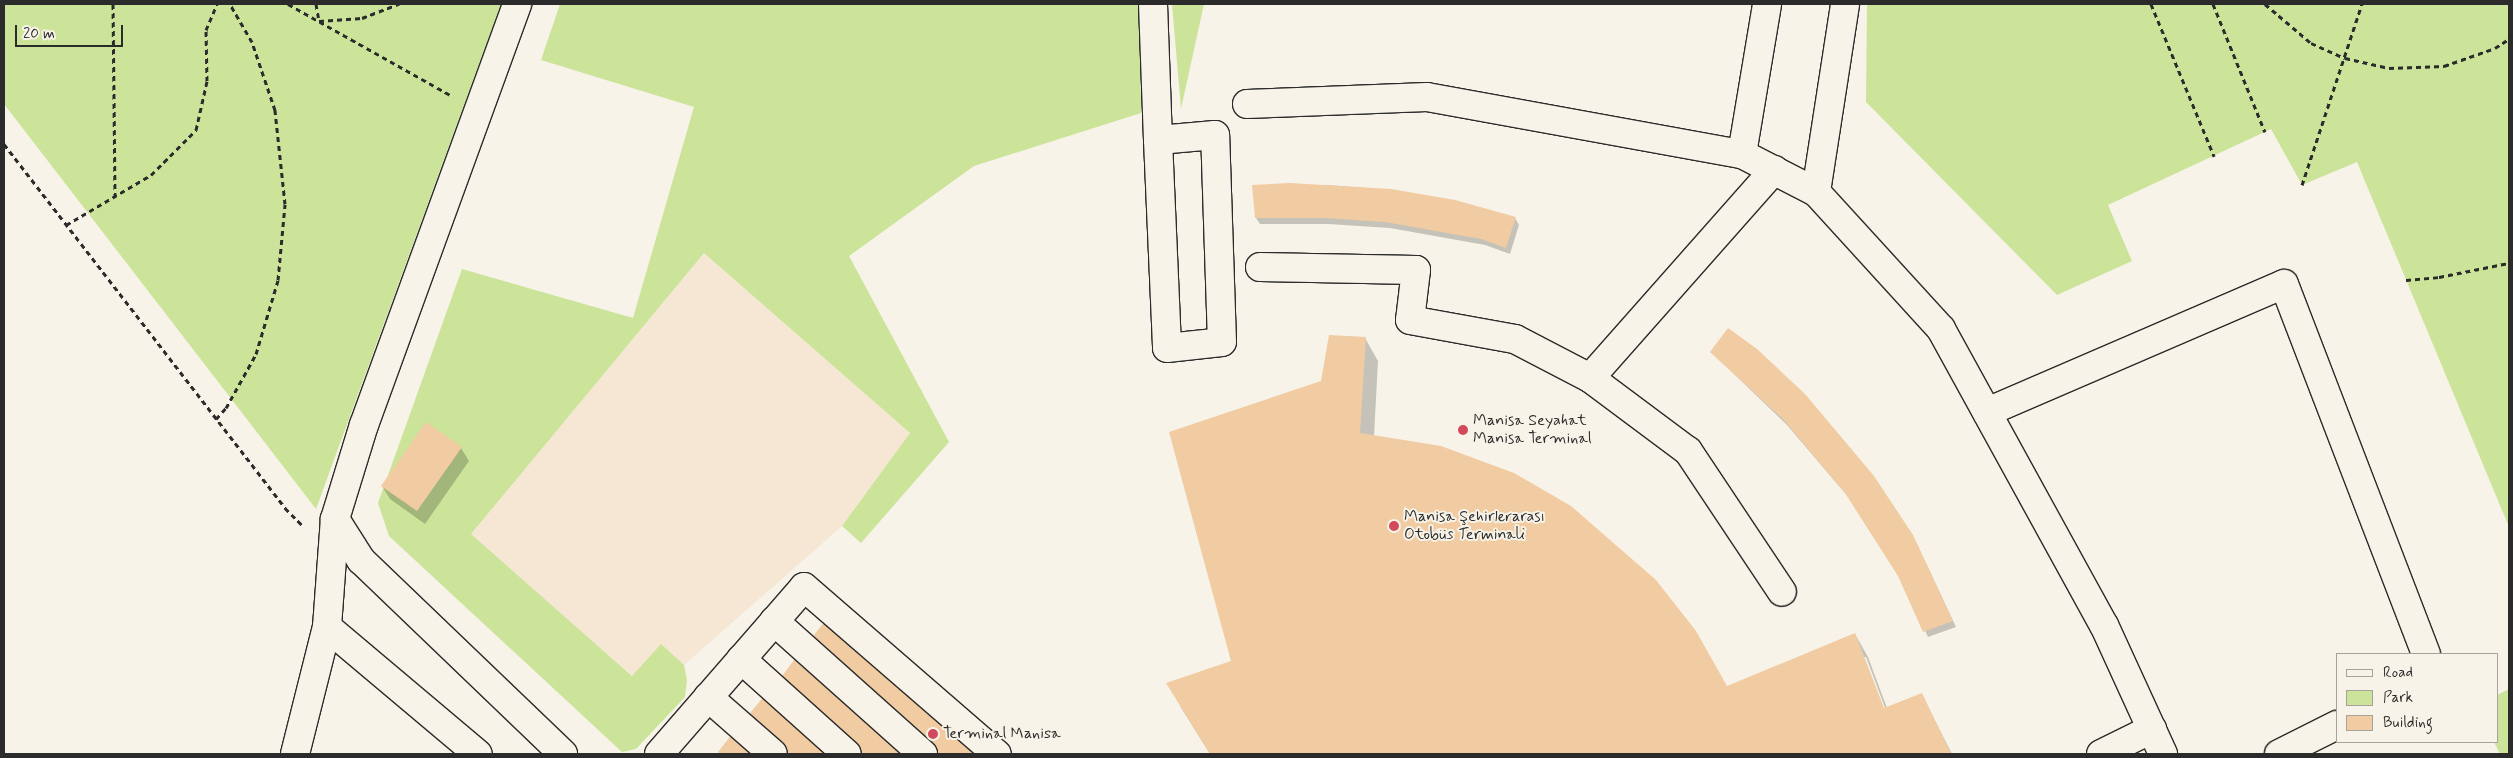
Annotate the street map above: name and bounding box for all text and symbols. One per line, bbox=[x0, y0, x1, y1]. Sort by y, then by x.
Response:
scale bar bbox=[18, 15, 125, 47]
text: 20 m bbox=[23, 24, 55, 44]
place label: Manisa Seyahat Manisa Terminal bbox=[1473, 411, 1592, 449]
marker: Manisa Seyahat Manisa Terminal bbox=[1457, 424, 1469, 436]
place label: Manisa Şehirlerarası Otobüs Terminali bbox=[1404, 507, 1545, 545]
marker: Manisa Şehirlerarası Otobüs Terminali bbox=[1388, 520, 1400, 532]
legend bbox=[2336, 653, 2498, 743]
text: Road bbox=[2383, 663, 2413, 683]
text: Park bbox=[2383, 688, 2413, 708]
text: Building bbox=[2383, 713, 2433, 733]
place label: Terminal Manisa bbox=[943, 724, 1062, 744]
marker: Terminal Manisa bbox=[927, 728, 939, 740]

